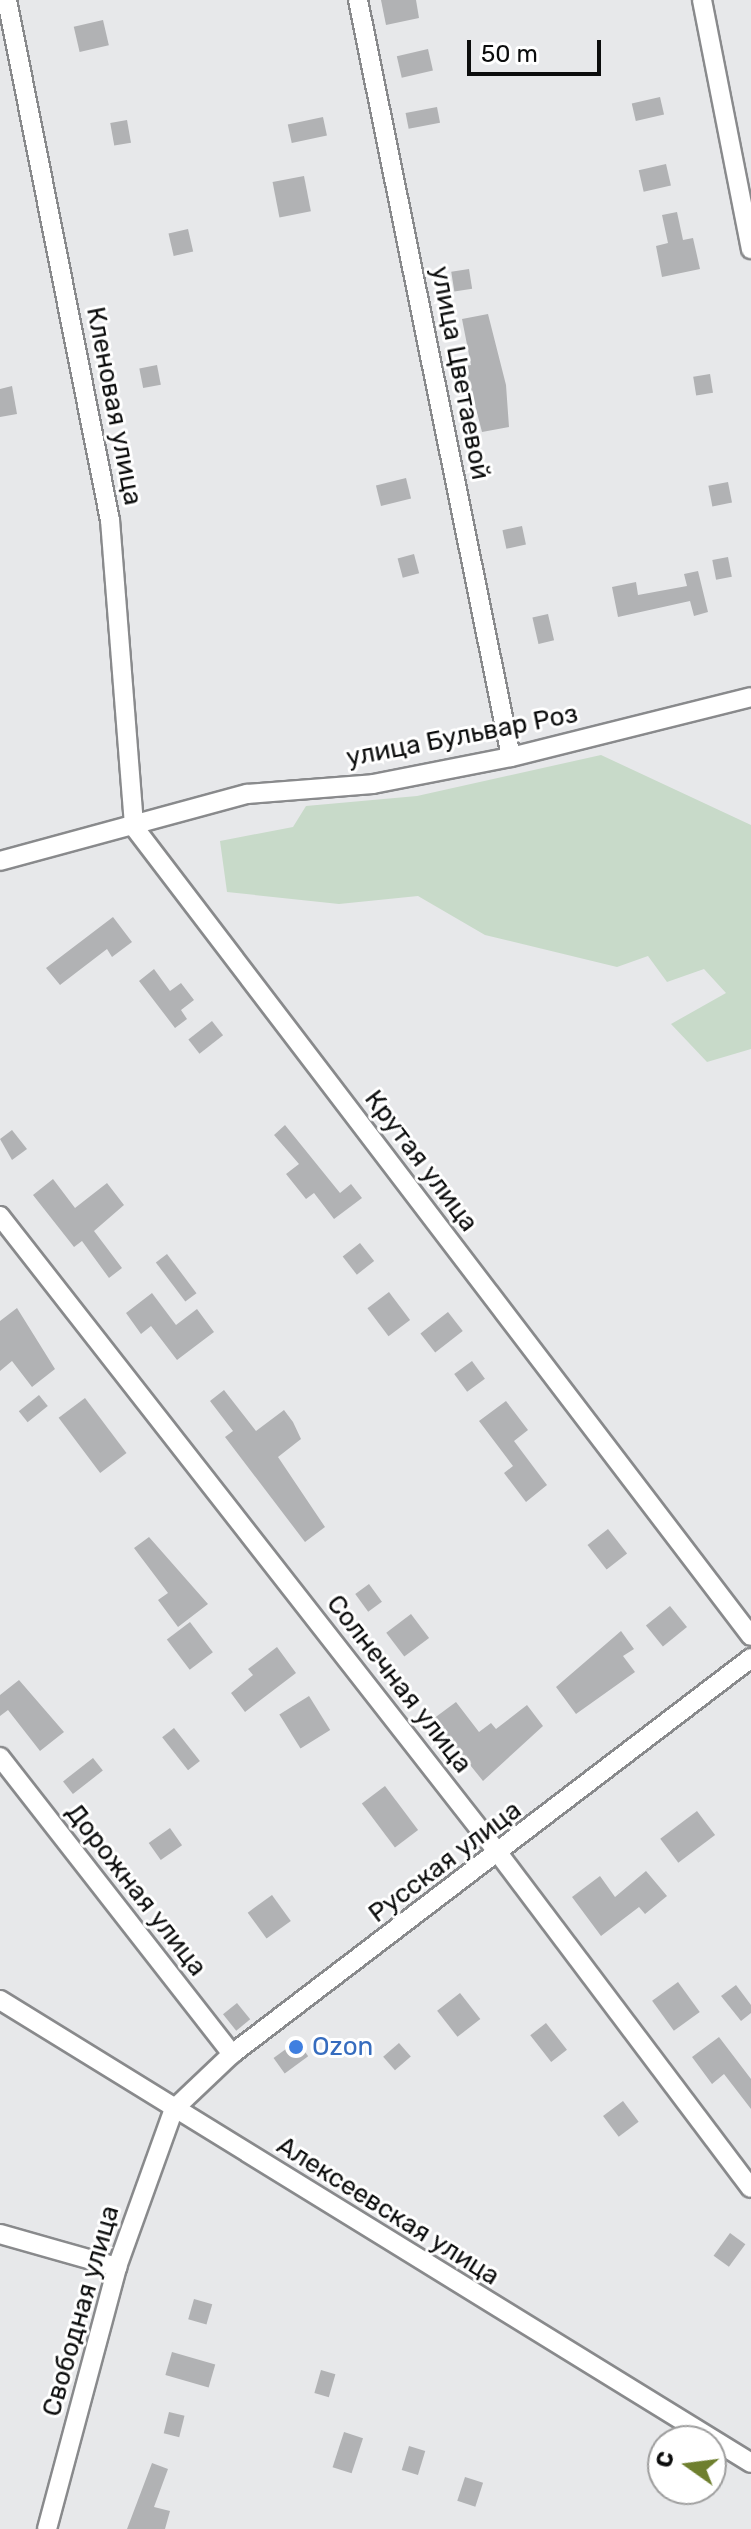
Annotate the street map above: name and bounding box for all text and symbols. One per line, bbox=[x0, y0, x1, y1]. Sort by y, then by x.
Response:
scale bar bbox=[471, 24, 605, 74]
text: 50 m bbox=[481, 40, 538, 68]
street label: улица Цветаевой bbox=[424, 264, 496, 482]
street label: Кленовая улица bbox=[79, 304, 149, 508]
street label: улица Бульвар Роз bbox=[344, 698, 580, 774]
street label: Крутая улица bbox=[358, 1084, 484, 1238]
street label: Солнечная улица bbox=[320, 1589, 478, 1779]
street label: Русская улица bbox=[363, 1795, 527, 1929]
street label: Дорожная улица bbox=[59, 1798, 213, 1982]
place label: Ozon bbox=[312, 2031, 373, 2063]
marker: Ozon bbox=[287, 2038, 305, 2056]
street label: Алексеевская улица bbox=[271, 2130, 505, 2292]
street label: Свободная улица bbox=[36, 2202, 126, 2420]
north arrow bbox=[647, 2425, 727, 2505]
text: С bbox=[650, 2449, 680, 2470]

